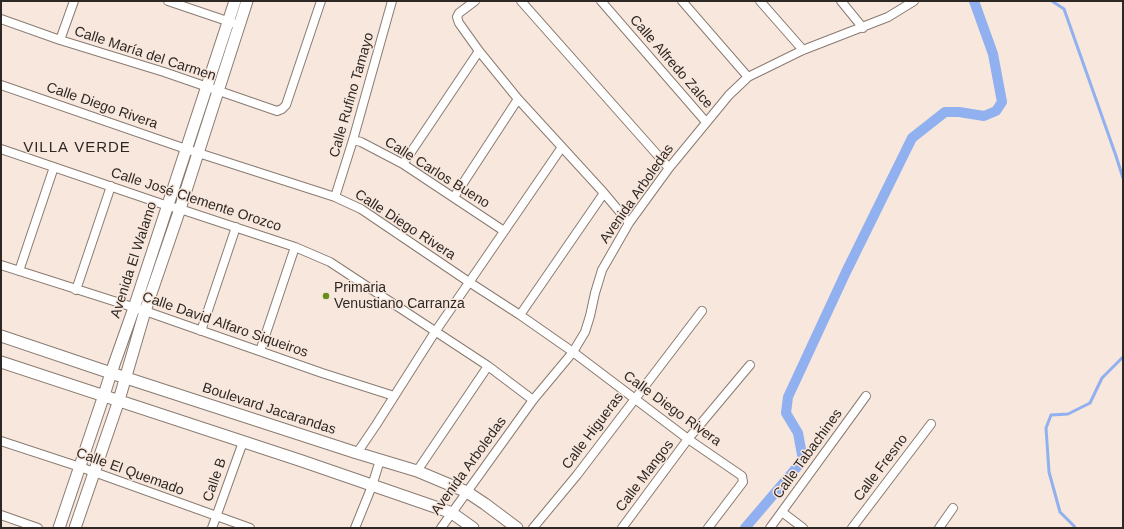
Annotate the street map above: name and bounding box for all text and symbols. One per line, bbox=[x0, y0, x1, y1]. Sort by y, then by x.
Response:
street label: Calle Alfredo Zalce bbox=[626, 12, 716, 112]
street label: Calle María del Carmen bbox=[72, 23, 218, 85]
street label: Calle Rufino Tamayo bbox=[326, 31, 378, 159]
street label: Calle Diego Rivera bbox=[44, 79, 160, 133]
street label: Calle Carlos Bueno bbox=[381, 134, 493, 212]
district label: VILLA VERDE bbox=[23, 139, 131, 157]
street label: Avenida Arboledas bbox=[596, 141, 678, 247]
street label: Calle José Clemente Orozco bbox=[109, 164, 283, 236]
street label: Calle Diego Rivera bbox=[351, 186, 459, 264]
street label: Avenida El Walamo bbox=[107, 200, 161, 320]
place label: Primaria Venustiano Carranza bbox=[334, 280, 465, 312]
street label: Calle David Alfaro Siqueiros bbox=[140, 289, 310, 361]
marker: Primaria Venustiano Carranza bbox=[321, 291, 331, 301]
street label: Calle Diego Rivera bbox=[620, 368, 724, 450]
street label: Boulevard Jacarandas bbox=[200, 379, 338, 439]
street label: Calle Higueras bbox=[559, 389, 627, 473]
street label: Calle Tabachines bbox=[770, 406, 846, 502]
street label: Avenida Arboledas bbox=[428, 414, 510, 518]
street label: Calle Fresno bbox=[850, 431, 912, 505]
street label: Calle Mangos bbox=[613, 437, 677, 515]
street label: Calle El Quemado bbox=[74, 445, 186, 499]
street label: Calle B bbox=[200, 456, 230, 504]

